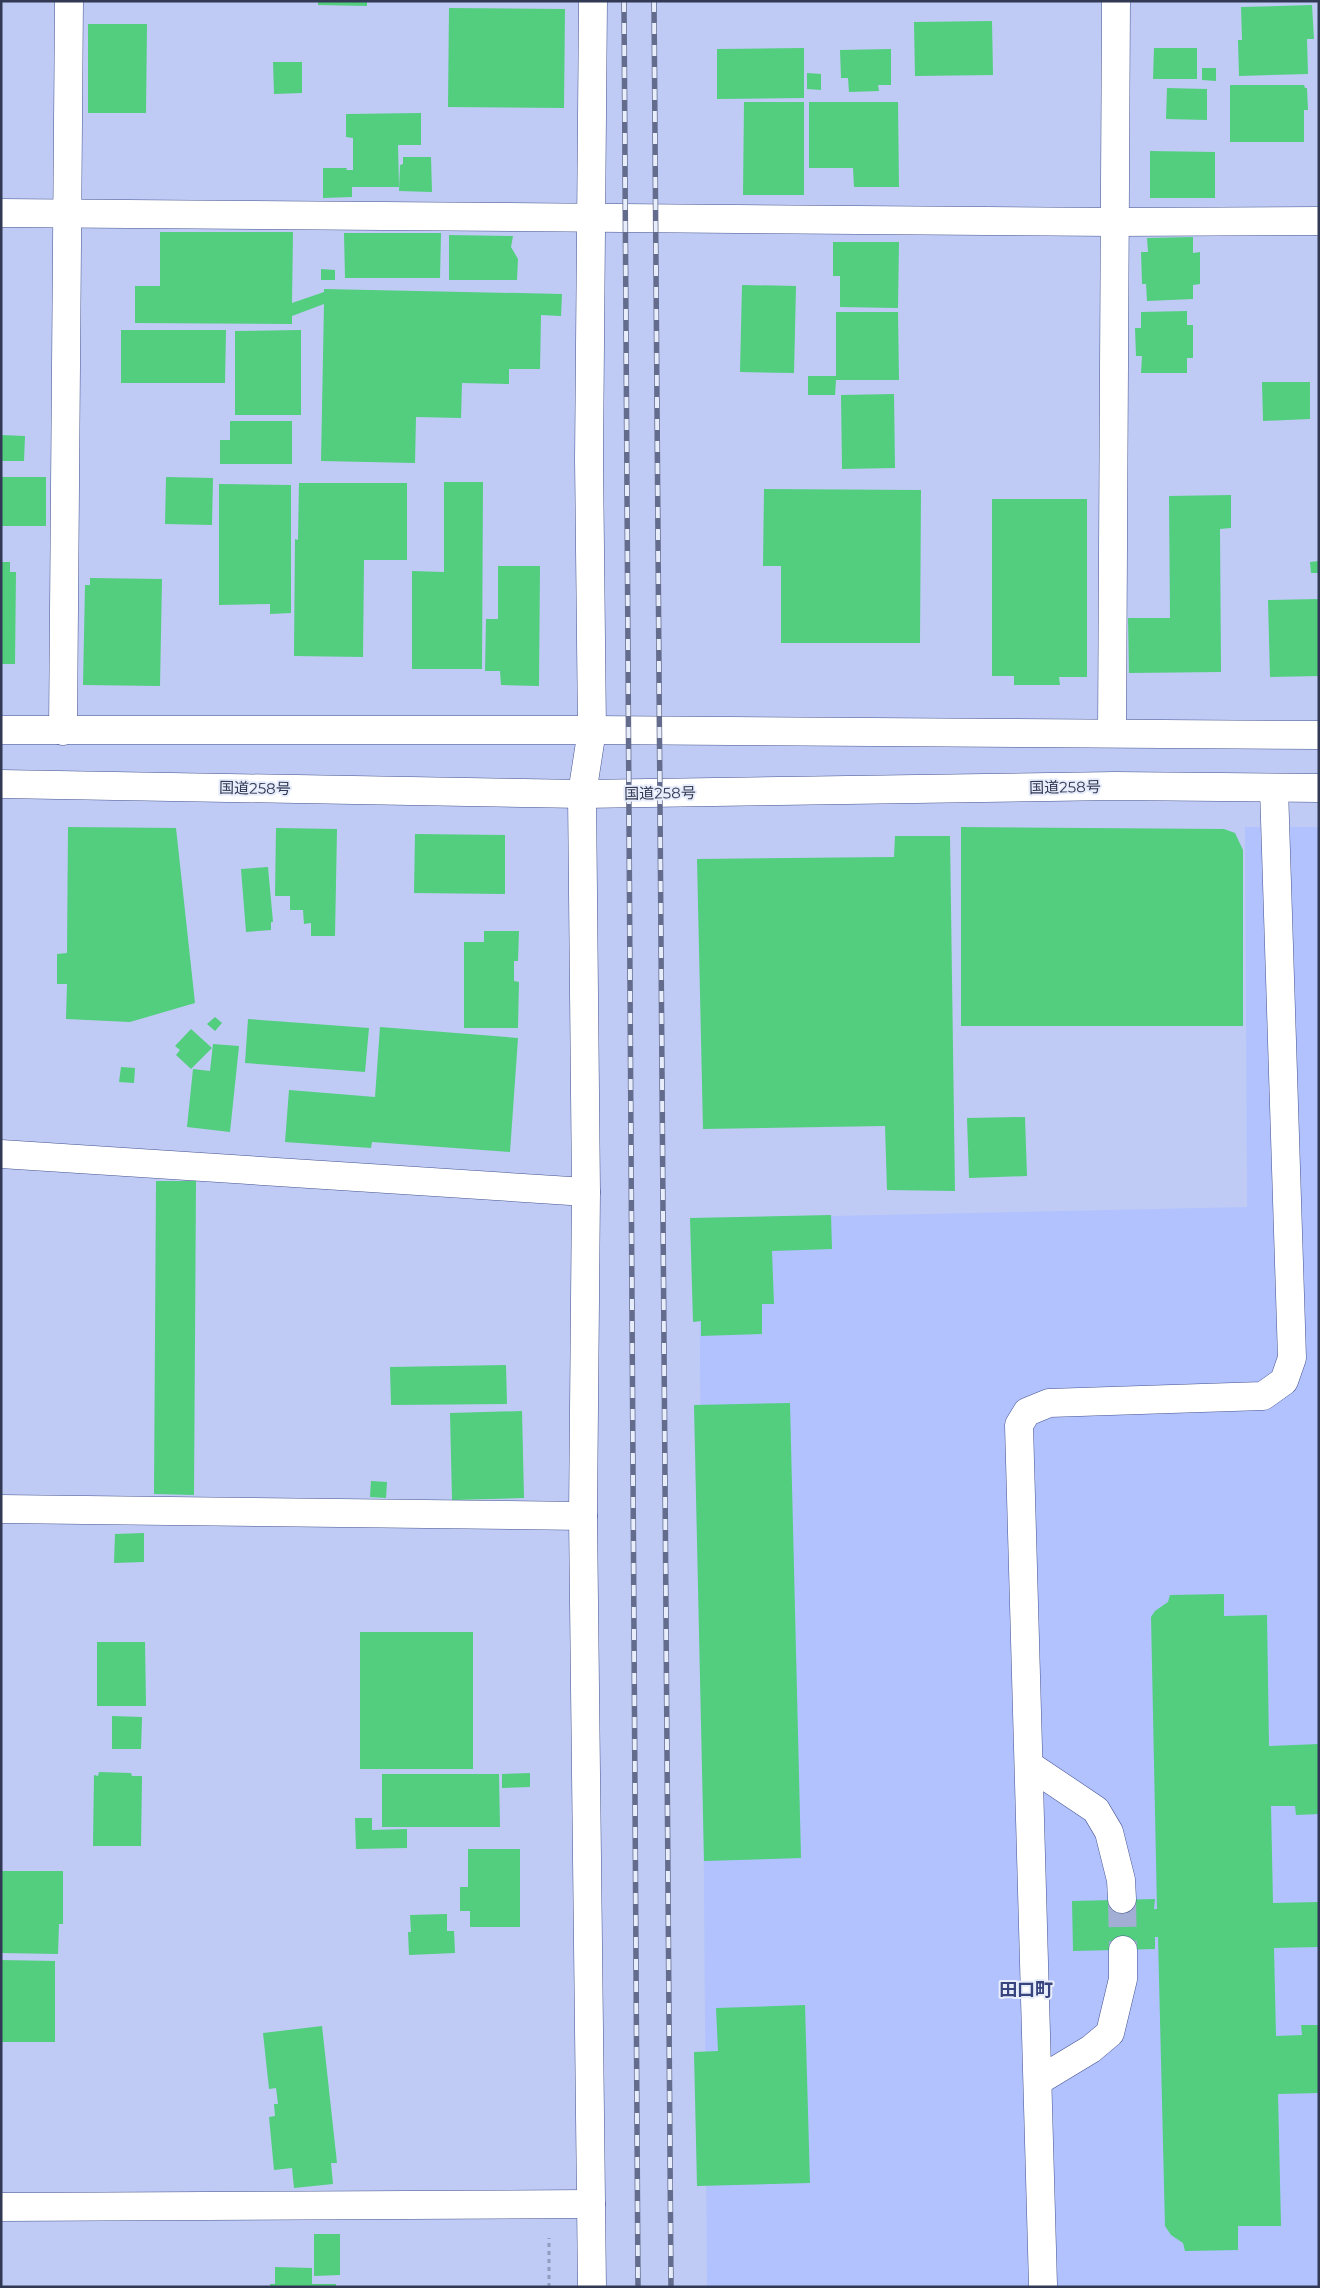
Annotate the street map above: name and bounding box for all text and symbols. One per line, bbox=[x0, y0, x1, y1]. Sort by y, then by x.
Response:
street label: 国道258号 bbox=[1029, 777, 1101, 797]
street label: 国道258号 bbox=[219, 778, 291, 798]
street label: 国道258号 bbox=[624, 783, 696, 803]
district label: 田口町 bbox=[999, 1979, 1053, 2001]

